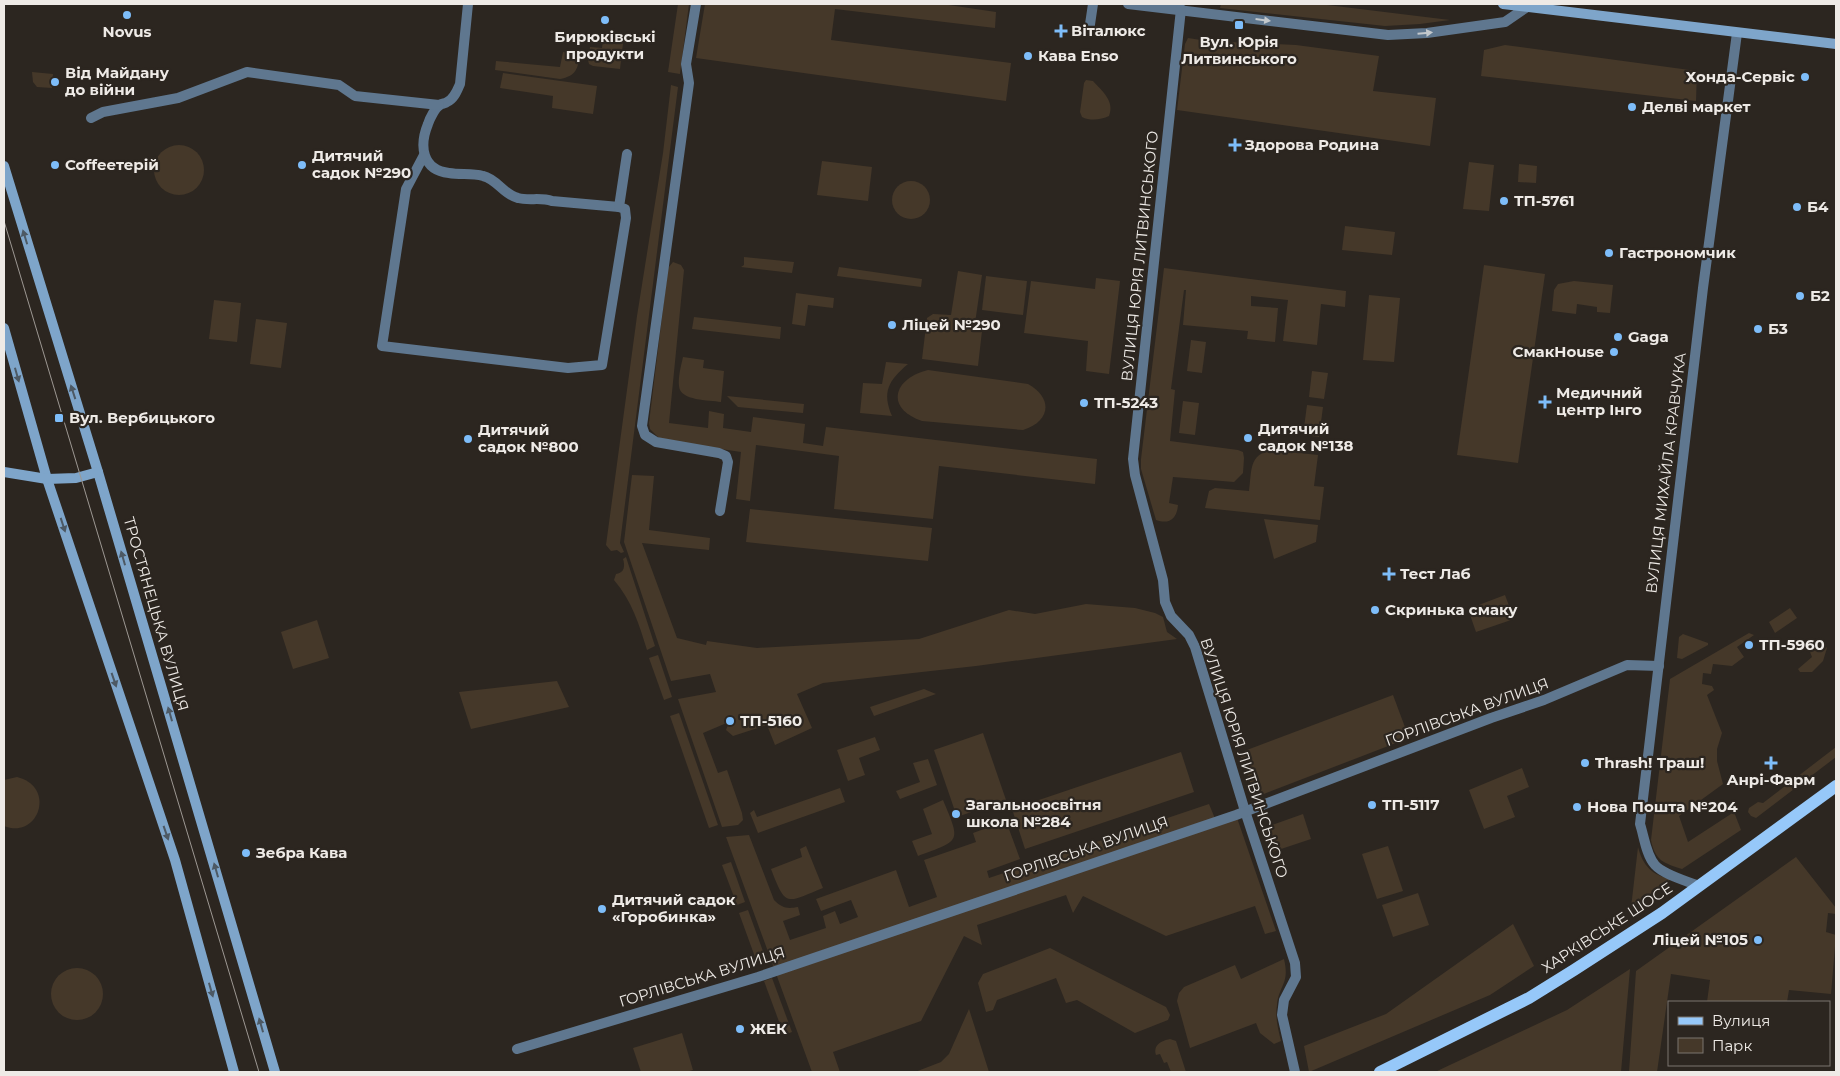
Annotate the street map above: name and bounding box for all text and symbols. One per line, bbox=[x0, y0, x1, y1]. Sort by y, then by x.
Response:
marker: Novus bbox=[121, 9, 133, 21]
marker: Бирюківські продукти bbox=[599, 14, 611, 26]
one-way arrow bbox=[1256, 16, 1272, 24]
marker: Вул. Юрія Литвинського bbox=[1233, 19, 1245, 31]
place label: Віталюкс bbox=[1071, 21, 1146, 40]
place label: Novus bbox=[103, 22, 152, 41]
marker: Віталюкс bbox=[1055, 25, 1067, 37]
place label: Бирюківські продукти bbox=[554, 27, 656, 63]
one-way arrow bbox=[1417, 29, 1433, 37]
place label: Вул. Юрія Литвинського bbox=[1181, 32, 1297, 68]
place label: Кава Enso bbox=[1038, 46, 1119, 65]
marker: Кава Enso bbox=[1022, 50, 1034, 62]
place label: Від Майдану до війни bbox=[65, 63, 170, 99]
place label: Хонда-Сервіс bbox=[1686, 67, 1795, 86]
marker: Хонда-Сервіс bbox=[1799, 71, 1811, 83]
marker: Від Майдану до війни bbox=[49, 76, 61, 88]
place label: Делві маркет bbox=[1642, 97, 1751, 116]
marker: Делві маркет bbox=[1626, 101, 1638, 113]
street label: ВУЛИЦЯ ЮРІЯ ЛИТВИНСЬКОГО bbox=[1117, 130, 1162, 382]
place label: Здорова Родина bbox=[1244, 135, 1379, 154]
marker: Здорова Родина bbox=[1229, 139, 1241, 151]
place label: Дитячий садок №290 bbox=[312, 146, 411, 182]
place label: Coffeeтерій bbox=[65, 155, 159, 174]
marker: Coffeeтерій bbox=[49, 159, 61, 171]
marker: Дитячий садок №290 bbox=[296, 159, 308, 171]
place label: ТП-5761 bbox=[1514, 191, 1575, 210]
marker: ТП-5761 bbox=[1498, 195, 1510, 207]
place label: Б4 bbox=[1807, 197, 1829, 216]
marker: Б4 bbox=[1791, 201, 1803, 213]
one-way arrow bbox=[21, 229, 29, 244]
place label: Гастрономчик bbox=[1619, 243, 1736, 262]
marker: Гастрономчик bbox=[1603, 247, 1615, 259]
place label: Б2 bbox=[1810, 286, 1830, 305]
marker: Б2 bbox=[1794, 290, 1806, 302]
place label: Ліцей №290 bbox=[902, 315, 1001, 334]
marker: Ліцей №290 bbox=[886, 319, 898, 331]
place label: Б3 bbox=[1768, 319, 1788, 338]
marker: Б3 bbox=[1752, 323, 1764, 335]
place label: Gaga bbox=[1628, 327, 1669, 346]
marker: Gaga bbox=[1612, 331, 1624, 343]
place label: СмакHouse bbox=[1513, 342, 1604, 361]
marker: СмакHouse bbox=[1608, 346, 1620, 358]
street label: ВУЛИЦЯ МИХАЙЛА КРАВЧУКА bbox=[1641, 351, 1690, 594]
one-way arrow bbox=[14, 367, 22, 382]
place label: Медичний центр Інго bbox=[1556, 383, 1642, 419]
one-way arrow bbox=[69, 384, 77, 399]
place label: ТП-5243 bbox=[1094, 393, 1158, 412]
marker: Медичний центр Інго bbox=[1538, 395, 1552, 409]
marker: ТП-5243 bbox=[1078, 397, 1090, 409]
place label: Вул. Вербицького bbox=[69, 408, 215, 427]
marker: Вул. Вербицького bbox=[53, 412, 65, 424]
place label: Дитячий садок №138 bbox=[1258, 419, 1354, 455]
place label: Дитячий садок №800 bbox=[478, 420, 579, 456]
marker: Дитячий садок №138 bbox=[1242, 432, 1254, 444]
marker: Дитячий садок №800 bbox=[462, 433, 474, 445]
street label: ТРОСТЯНЕЦЬКА ВУЛИЦЯ bbox=[120, 515, 193, 713]
one-way arrow bbox=[59, 518, 67, 533]
one-way arrow bbox=[119, 550, 127, 565]
place label: Тест Лаб bbox=[1400, 564, 1471, 583]
marker: Тест Лаб bbox=[1382, 567, 1396, 581]
place label: Скринька смаку bbox=[1385, 600, 1518, 619]
marker: Скринька смаку bbox=[1369, 604, 1381, 616]
street label: ВУЛИЦЯ ЮРІЯ ЛИТВИНСЬКОГО bbox=[1197, 635, 1292, 880]
place label: ТП-5960 bbox=[1759, 635, 1825, 654]
marker: ТП-5960 bbox=[1743, 639, 1755, 651]
one-way arrow bbox=[111, 672, 119, 687]
street label: ГОРЛІВСЬКА ВУЛИЦЯ bbox=[1382, 673, 1551, 750]
one-way arrow bbox=[165, 706, 173, 721]
place label: ТП-5160 bbox=[740, 711, 802, 730]
marker: ТП-5160 bbox=[724, 715, 736, 727]
place label: Thrash! Траш! bbox=[1595, 753, 1704, 772]
marker: Thrash! Траш! bbox=[1579, 757, 1591, 769]
marker: Анрі-Фарм bbox=[1765, 757, 1777, 769]
place label: Анрі-Фарм bbox=[1726, 770, 1816, 789]
place label: Загальноосвітня школа №284 bbox=[965, 795, 1101, 831]
place label: ТП-5117 bbox=[1382, 795, 1440, 814]
place label: Нова Пошта №204 bbox=[1587, 797, 1738, 816]
marker: ТП-5117 bbox=[1366, 799, 1378, 811]
marker: Нова Пошта №204 bbox=[1571, 801, 1583, 813]
marker: Загальноосвітня школа №284 bbox=[950, 808, 962, 820]
street label: ГОРЛІВСЬКА ВУЛИЦЯ bbox=[1001, 811, 1171, 886]
one-way arrow bbox=[163, 826, 171, 841]
place label: Зебра Кава bbox=[255, 843, 347, 862]
marker: Зебра Кава bbox=[240, 847, 252, 859]
one-way arrow bbox=[211, 862, 219, 877]
street label: ХАРКІВСЬКЕ ШОСЕ bbox=[1538, 878, 1676, 977]
place label: Дитячий садок «Горобинка» bbox=[612, 890, 736, 926]
marker: Дитячий садок «Горобинка» bbox=[596, 903, 608, 915]
place label: Ліцей №105 bbox=[1653, 930, 1748, 949]
marker: Ліцей №105 bbox=[1752, 934, 1764, 946]
street label: ГОРЛІВСЬКА ВУЛИЦЯ bbox=[617, 942, 787, 1011]
one-way arrow bbox=[208, 982, 216, 997]
legend bbox=[1668, 1001, 1830, 1066]
text: Вулиця bbox=[1712, 1011, 1770, 1030]
one-way arrow bbox=[257, 1018, 265, 1033]
place label: ЖЕК bbox=[750, 1019, 787, 1038]
marker: ЖЕК bbox=[734, 1023, 746, 1035]
text: Парк bbox=[1712, 1036, 1752, 1055]

